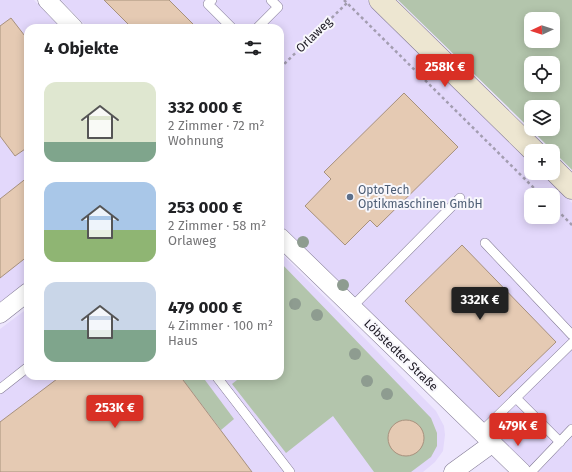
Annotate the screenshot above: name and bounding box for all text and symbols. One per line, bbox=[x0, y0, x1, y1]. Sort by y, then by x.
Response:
north arrow bbox=[524, 12, 560, 48]
map controls bbox=[524, 12, 560, 224]
street label: Orlaweg bbox=[293, 14, 335, 55]
icon: filters bbox=[242, 37, 264, 59]
text: 4 Objekte bbox=[44, 38, 119, 59]
pin: 258K € bbox=[412, 54, 478, 88]
button: locate bbox=[524, 56, 560, 92]
text: 258K € bbox=[425, 59, 465, 74]
text: 332 000 € bbox=[168, 97, 242, 118]
icon: home bbox=[76, 98, 124, 146]
button: layers bbox=[524, 100, 560, 136]
text: 2 Zimmer · 72 m² bbox=[168, 118, 264, 133]
text: Wohnung bbox=[168, 133, 223, 148]
button: + bbox=[524, 144, 560, 180]
place label: OptoTech Optikmaschinen GmbH bbox=[358, 183, 483, 211]
button: − bbox=[524, 188, 560, 224]
marker: OptoTech Optikmaschinen GmbH bbox=[345, 192, 355, 202]
text: 253 000 € bbox=[168, 197, 243, 218]
icon: home bbox=[76, 198, 124, 246]
text: 2 Zimmer · 58 m² bbox=[168, 218, 266, 233]
text: Orlaweg bbox=[168, 233, 216, 248]
pin: 332K € bbox=[447, 287, 513, 321]
text: 332K € bbox=[460, 292, 500, 307]
text: 479 000 € bbox=[168, 297, 242, 318]
icon: home bbox=[76, 298, 124, 346]
street label: Löbstedter Straße bbox=[361, 316, 441, 394]
text: 4 Zimmer · 100 m² bbox=[168, 318, 273, 333]
text: Haus bbox=[168, 333, 198, 348]
pin: 253K € bbox=[82, 395, 148, 429]
text: 253K € bbox=[95, 400, 135, 415]
pin: 479K € bbox=[485, 413, 551, 447]
text: 479K € bbox=[498, 418, 538, 433]

